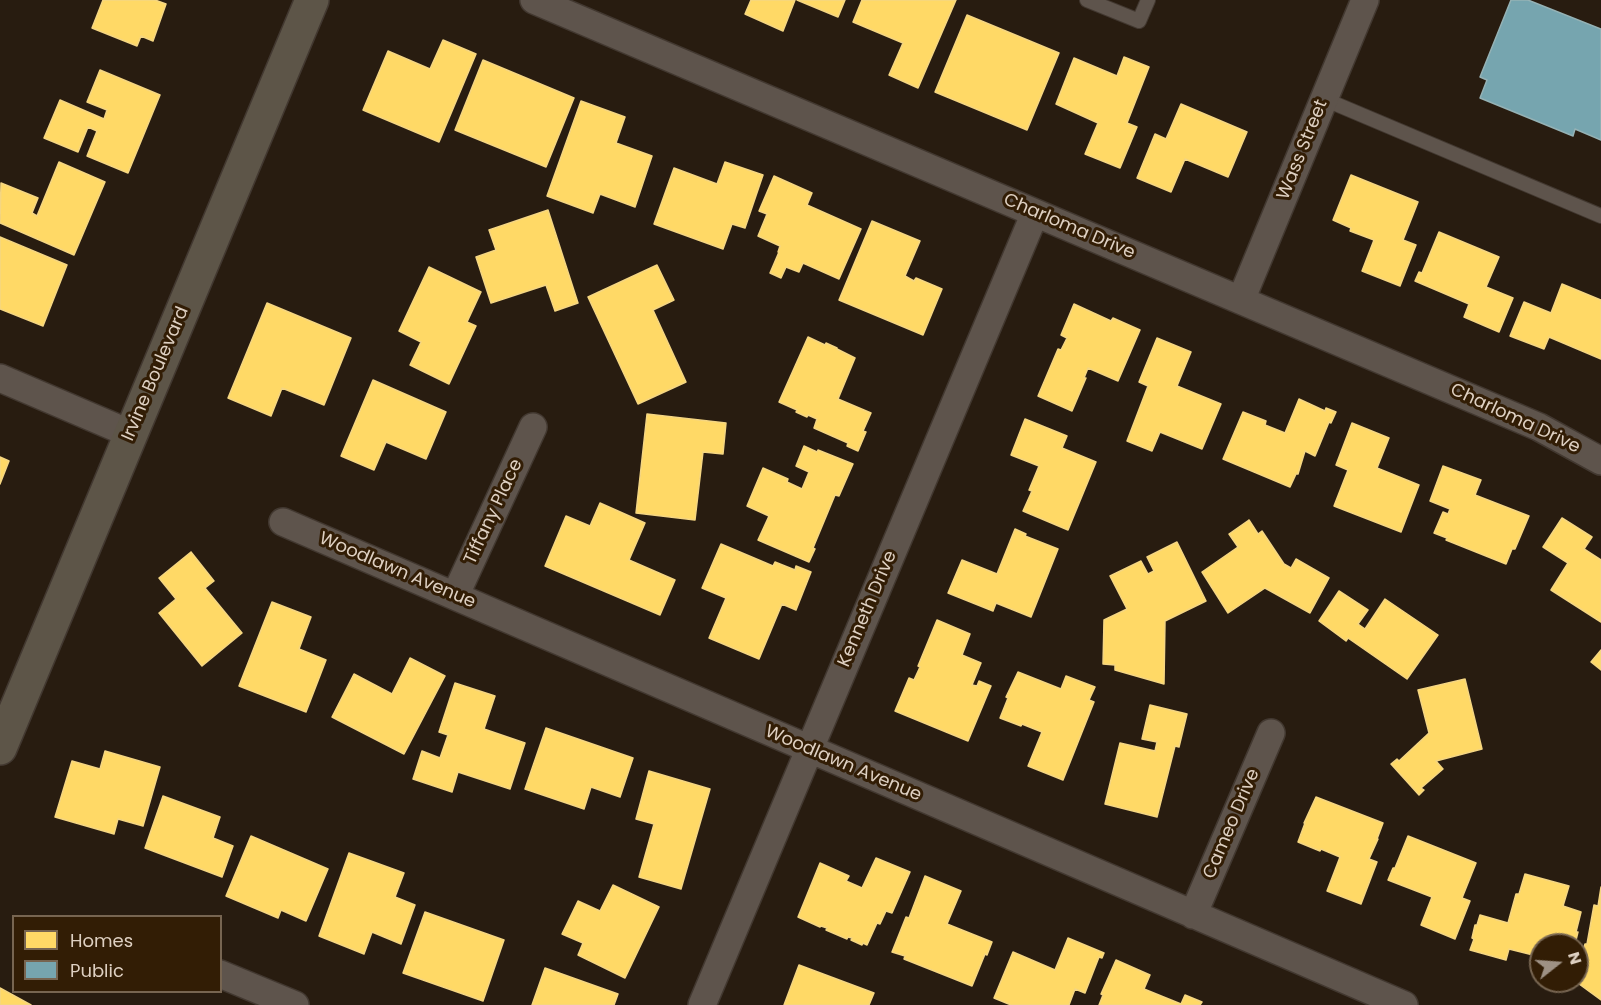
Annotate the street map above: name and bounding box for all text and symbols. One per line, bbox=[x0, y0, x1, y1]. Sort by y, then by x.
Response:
street label: Wass Street bbox=[1273, 97, 1333, 203]
street label: Charloma Drive bbox=[1000, 190, 1138, 264]
street label: Irvine Boulevard bbox=[118, 304, 194, 444]
street label: Charloma Drive bbox=[1447, 379, 1583, 459]
street label: Tiffany Place bbox=[460, 456, 528, 568]
street label: Woodlawn Avenue bbox=[315, 528, 479, 614]
street label: Kenneth Drive bbox=[834, 548, 902, 670]
street label: Woodlawn Avenue bbox=[761, 721, 925, 807]
street label: Cameo Drive bbox=[1199, 766, 1265, 882]
legend bbox=[12, 915, 222, 993]
text: Homes bbox=[70, 928, 133, 953]
north arrow bbox=[1529, 933, 1589, 993]
text: N bbox=[1562, 949, 1588, 967]
text: Public bbox=[70, 958, 124, 983]

